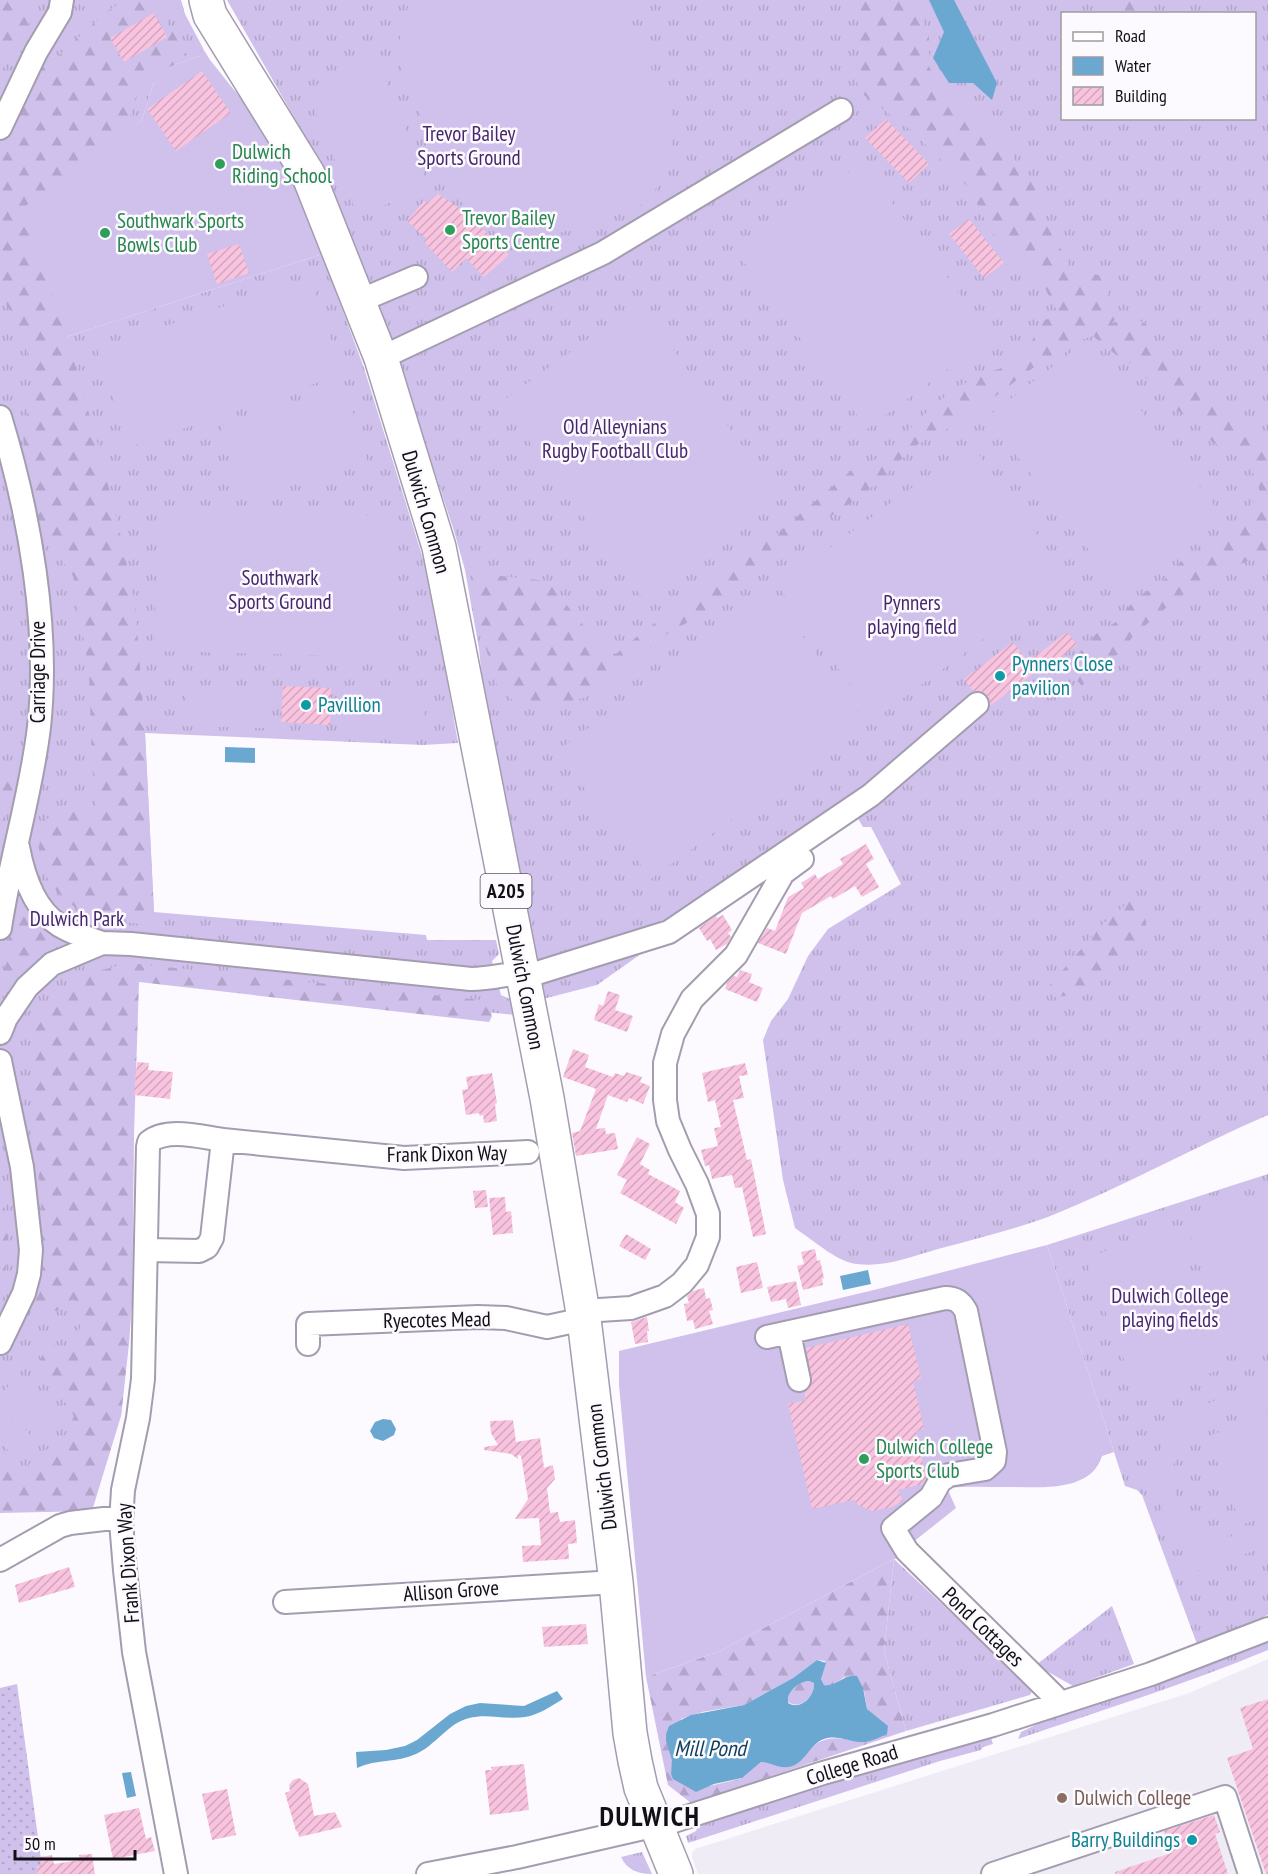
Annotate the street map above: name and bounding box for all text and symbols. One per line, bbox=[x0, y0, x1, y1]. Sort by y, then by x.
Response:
legend bbox=[1061, 12, 1256, 120]
text: Road bbox=[1115, 24, 1146, 47]
text: Water bbox=[1115, 54, 1151, 77]
text: Building bbox=[1115, 84, 1167, 107]
park label: Trevor Bailey Sports Ground bbox=[417, 120, 521, 171]
place label: Dulwich Riding School bbox=[232, 138, 332, 189]
marker: Dulwich Riding School bbox=[213, 157, 227, 171]
place label: Trevor Bailey Sports Centre bbox=[462, 204, 560, 255]
place label: Southwark Sports Bowls Club bbox=[117, 207, 244, 258]
marker: Trevor Bailey Sports Centre bbox=[443, 223, 457, 237]
marker: Southwark Sports Bowls Club bbox=[98, 226, 112, 240]
park label: Old Alleynians Rugby Football Club bbox=[542, 413, 688, 464]
street label: Dulwich Common bbox=[396, 447, 457, 577]
park label: Southwark Sports Ground bbox=[228, 564, 332, 615]
park label: Pynners playing field bbox=[867, 589, 957, 640]
street label: Carriage Drive bbox=[24, 621, 51, 723]
place label: Pynners Close pavilion bbox=[1012, 650, 1113, 701]
marker: Pynners Close pavilion bbox=[993, 669, 1007, 683]
place label: Pavillion bbox=[318, 691, 381, 718]
marker: Pavillion bbox=[299, 698, 313, 712]
road number: A205 bbox=[480, 874, 532, 908]
park label: Dulwich Park bbox=[30, 905, 124, 932]
street label: Dulwich Common bbox=[500, 922, 551, 1052]
street label: Frank Dixon Way bbox=[387, 1139, 507, 1168]
park label: Dulwich College playing fields bbox=[1111, 1282, 1229, 1333]
street label: Ryecotes Mead bbox=[383, 1305, 491, 1334]
street label: Dulwich Common bbox=[580, 1402, 623, 1532]
place label: Dulwich College Sports Club bbox=[876, 1433, 993, 1484]
marker: Dulwich College Sports Club bbox=[857, 1452, 871, 1466]
street label: Frank Dixon Way bbox=[110, 1502, 145, 1624]
street label: Allison Grove bbox=[402, 1574, 500, 1607]
street label: Pond Cottages bbox=[937, 1581, 1030, 1672]
water label: Mill Pond bbox=[674, 1734, 749, 1762]
street label: College Road bbox=[803, 1738, 901, 1791]
place label: Dulwich College bbox=[1074, 1784, 1191, 1811]
marker: Dulwich College bbox=[1055, 1791, 1069, 1805]
district label: DULWICH bbox=[600, 1799, 700, 1833]
scale bar bbox=[15, 1823, 135, 1861]
place label: Barry Buildings bbox=[1071, 1826, 1180, 1853]
text: 50 m bbox=[24, 1832, 56, 1855]
marker: Barry Buildings bbox=[1185, 1833, 1199, 1847]

